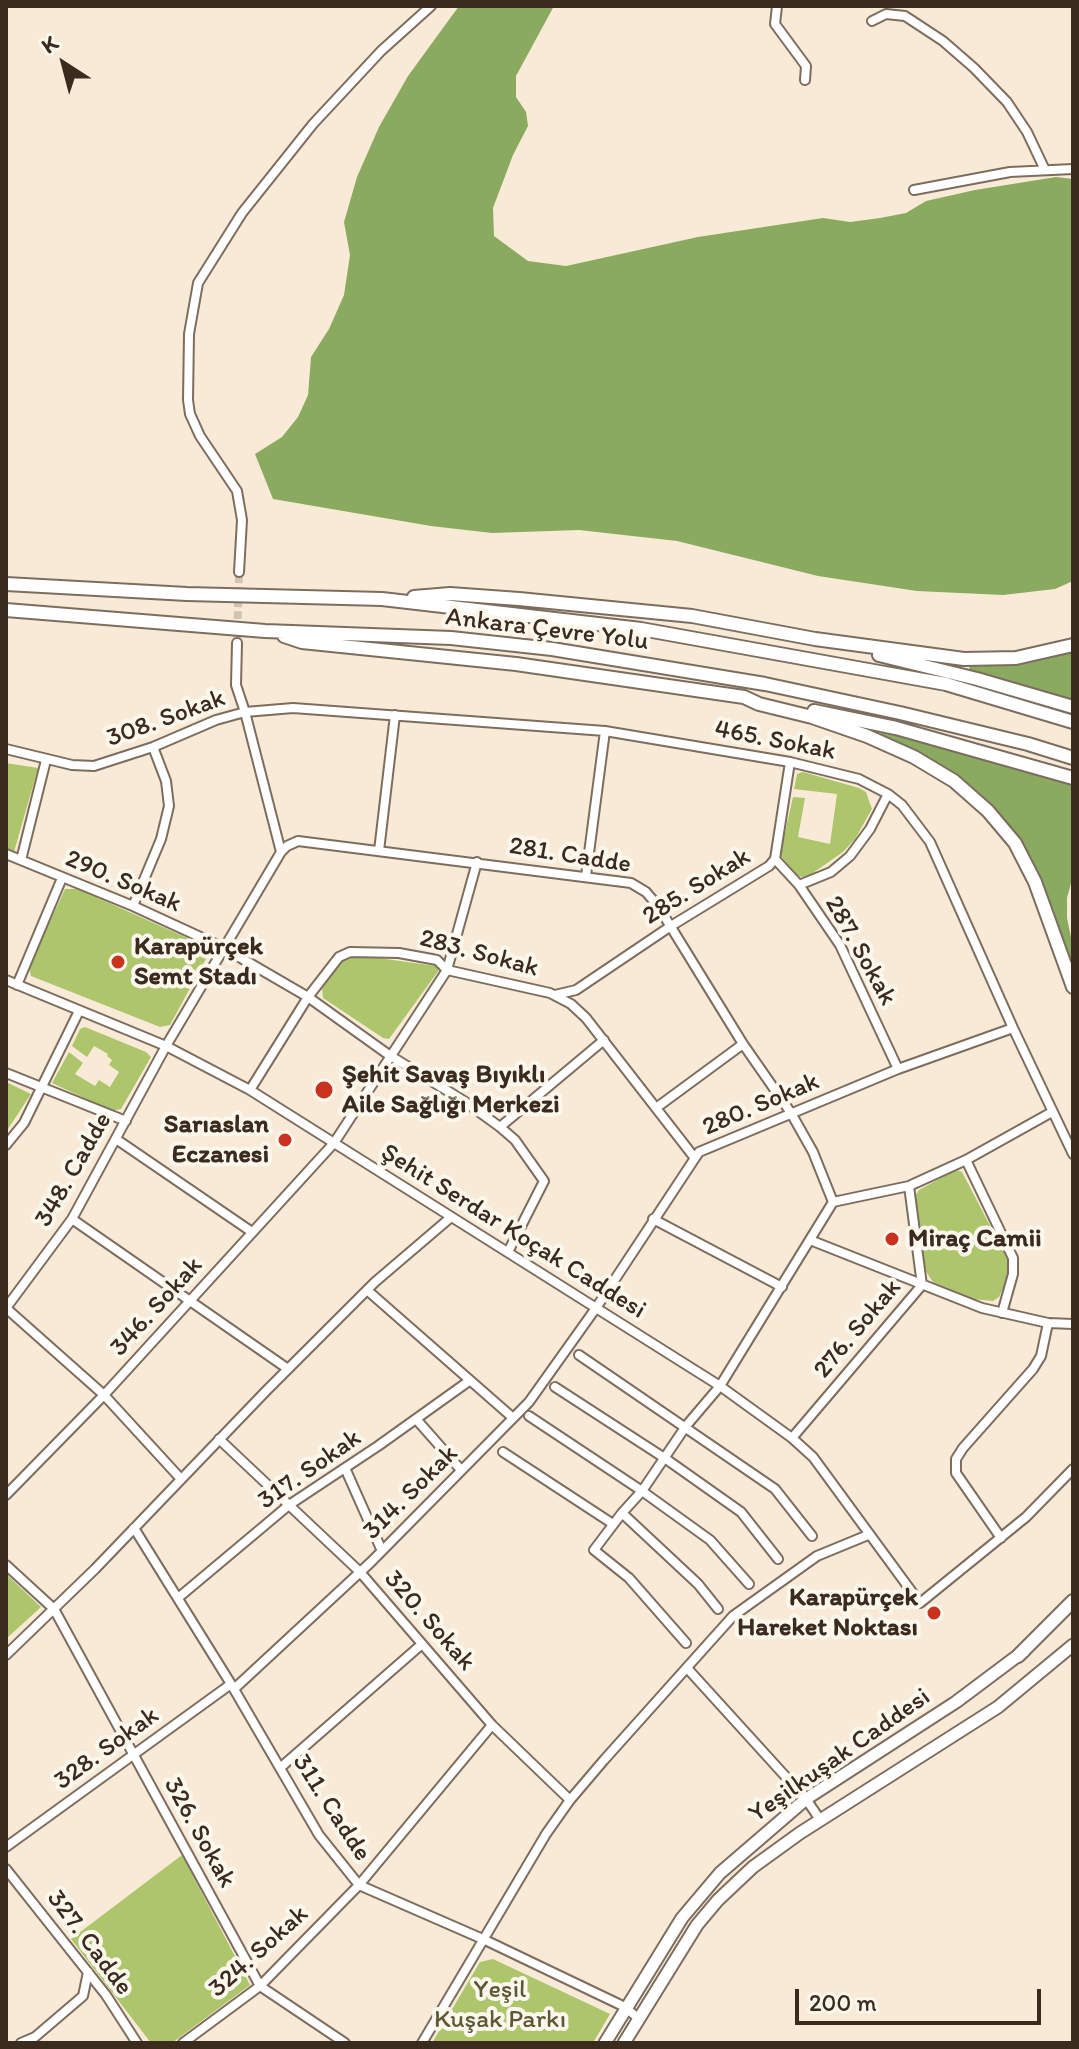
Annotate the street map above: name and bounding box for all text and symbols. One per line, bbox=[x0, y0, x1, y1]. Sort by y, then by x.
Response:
north arrow bbox=[24, 24, 104, 104]
text: K bbox=[36, 29, 63, 59]
street label: Ankara Çevre Yolu bbox=[444, 602, 650, 658]
street label: 308. Sokak bbox=[102, 683, 230, 755]
street label: 465. Sokak bbox=[712, 714, 838, 768]
street label: 281. Cadde bbox=[507, 831, 633, 881]
street label: 285. Sokak bbox=[637, 842, 757, 932]
street label: 290. Sokak bbox=[60, 844, 186, 920]
street label: 287. Sokak bbox=[817, 891, 903, 1011]
street label: 283. Sokak bbox=[416, 923, 542, 985]
place label: Karapürçek Semt Stadı bbox=[134, 931, 263, 992]
marker: Karapürçek Semt Stadı bbox=[109, 953, 127, 971]
place label: Şehit Savaş Bıyıklı Aile Sağlığı Merkezi bbox=[342, 1059, 560, 1120]
street label: 280. Sokak bbox=[698, 1066, 824, 1144]
marker: Şehit Savaş Bıyıklı Aile Sağlığı Merkezi bbox=[313, 1079, 335, 1101]
street label: 348. Cadde bbox=[29, 1107, 119, 1233]
place label: Sarıaslan Eczanesi bbox=[164, 1109, 269, 1170]
marker: Sarıaslan Eczanesi bbox=[276, 1131, 294, 1149]
street label: Şehit Serdar Koçak Caddesi bbox=[375, 1138, 651, 1326]
place label: Miraç Camii bbox=[908, 1223, 1042, 1255]
marker: Miraç Camii bbox=[883, 1230, 901, 1248]
street label: 346. Sokak bbox=[104, 1251, 210, 1363]
street label: 276. Sokak bbox=[807, 1273, 909, 1385]
street label: 317. Sokak bbox=[252, 1423, 368, 1517]
street label: 314. Sokak bbox=[357, 1439, 465, 1547]
street label: 320. Sokak bbox=[377, 1564, 481, 1678]
place label: Karapürçek Hareket Noktası bbox=[737, 1582, 918, 1644]
marker: Karapürçek Hareket Noktası bbox=[925, 1604, 943, 1622]
street label: Yeşilkuşak Caddesi bbox=[743, 1682, 937, 1830]
street label: 328. Sokak bbox=[49, 1701, 165, 1797]
street label: 311. Cadde bbox=[285, 1749, 377, 1867]
street label: 326. Sokak bbox=[156, 1772, 242, 1894]
street label: 327. Cadde bbox=[39, 1884, 139, 2002]
street label: 324. Sokak bbox=[203, 1899, 315, 2005]
scale bar bbox=[799, 1973, 1045, 2023]
park label: Yeşil Kuşak Parkı bbox=[434, 1974, 566, 2036]
text: 200 m bbox=[809, 1988, 877, 2017]

